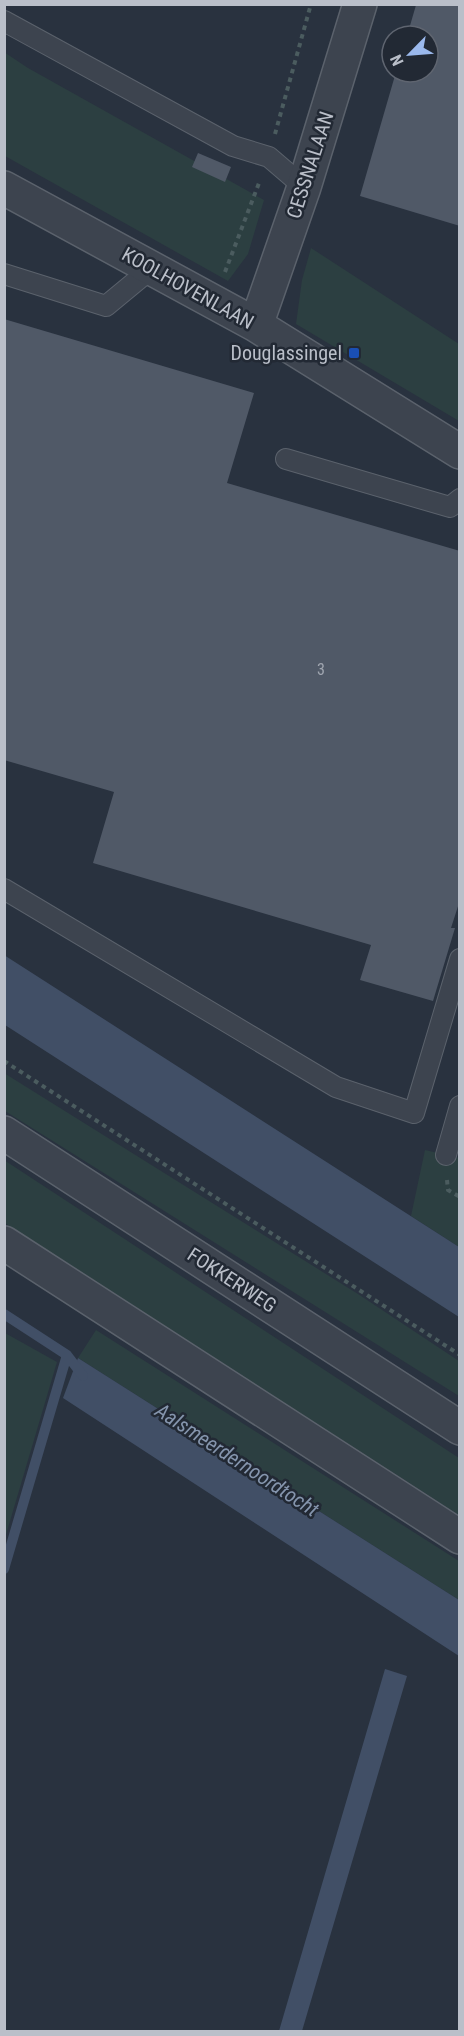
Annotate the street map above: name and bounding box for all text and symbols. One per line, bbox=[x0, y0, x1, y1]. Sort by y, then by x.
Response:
north arrow bbox=[380, 24, 440, 84]
text: N bbox=[386, 52, 408, 69]
street label: CESSNALAAN bbox=[281, 108, 339, 222]
street label: KOOLHOVENLAAN bbox=[118, 242, 258, 334]
place label: Douglassingel bbox=[230, 341, 342, 365]
marker: Douglassingel bbox=[347, 346, 361, 360]
house number: 3 bbox=[317, 660, 325, 679]
street label: FOKKERWEG bbox=[183, 1242, 281, 1318]
water label: Aalsmeerdernoordtocht bbox=[150, 1398, 324, 1522]

